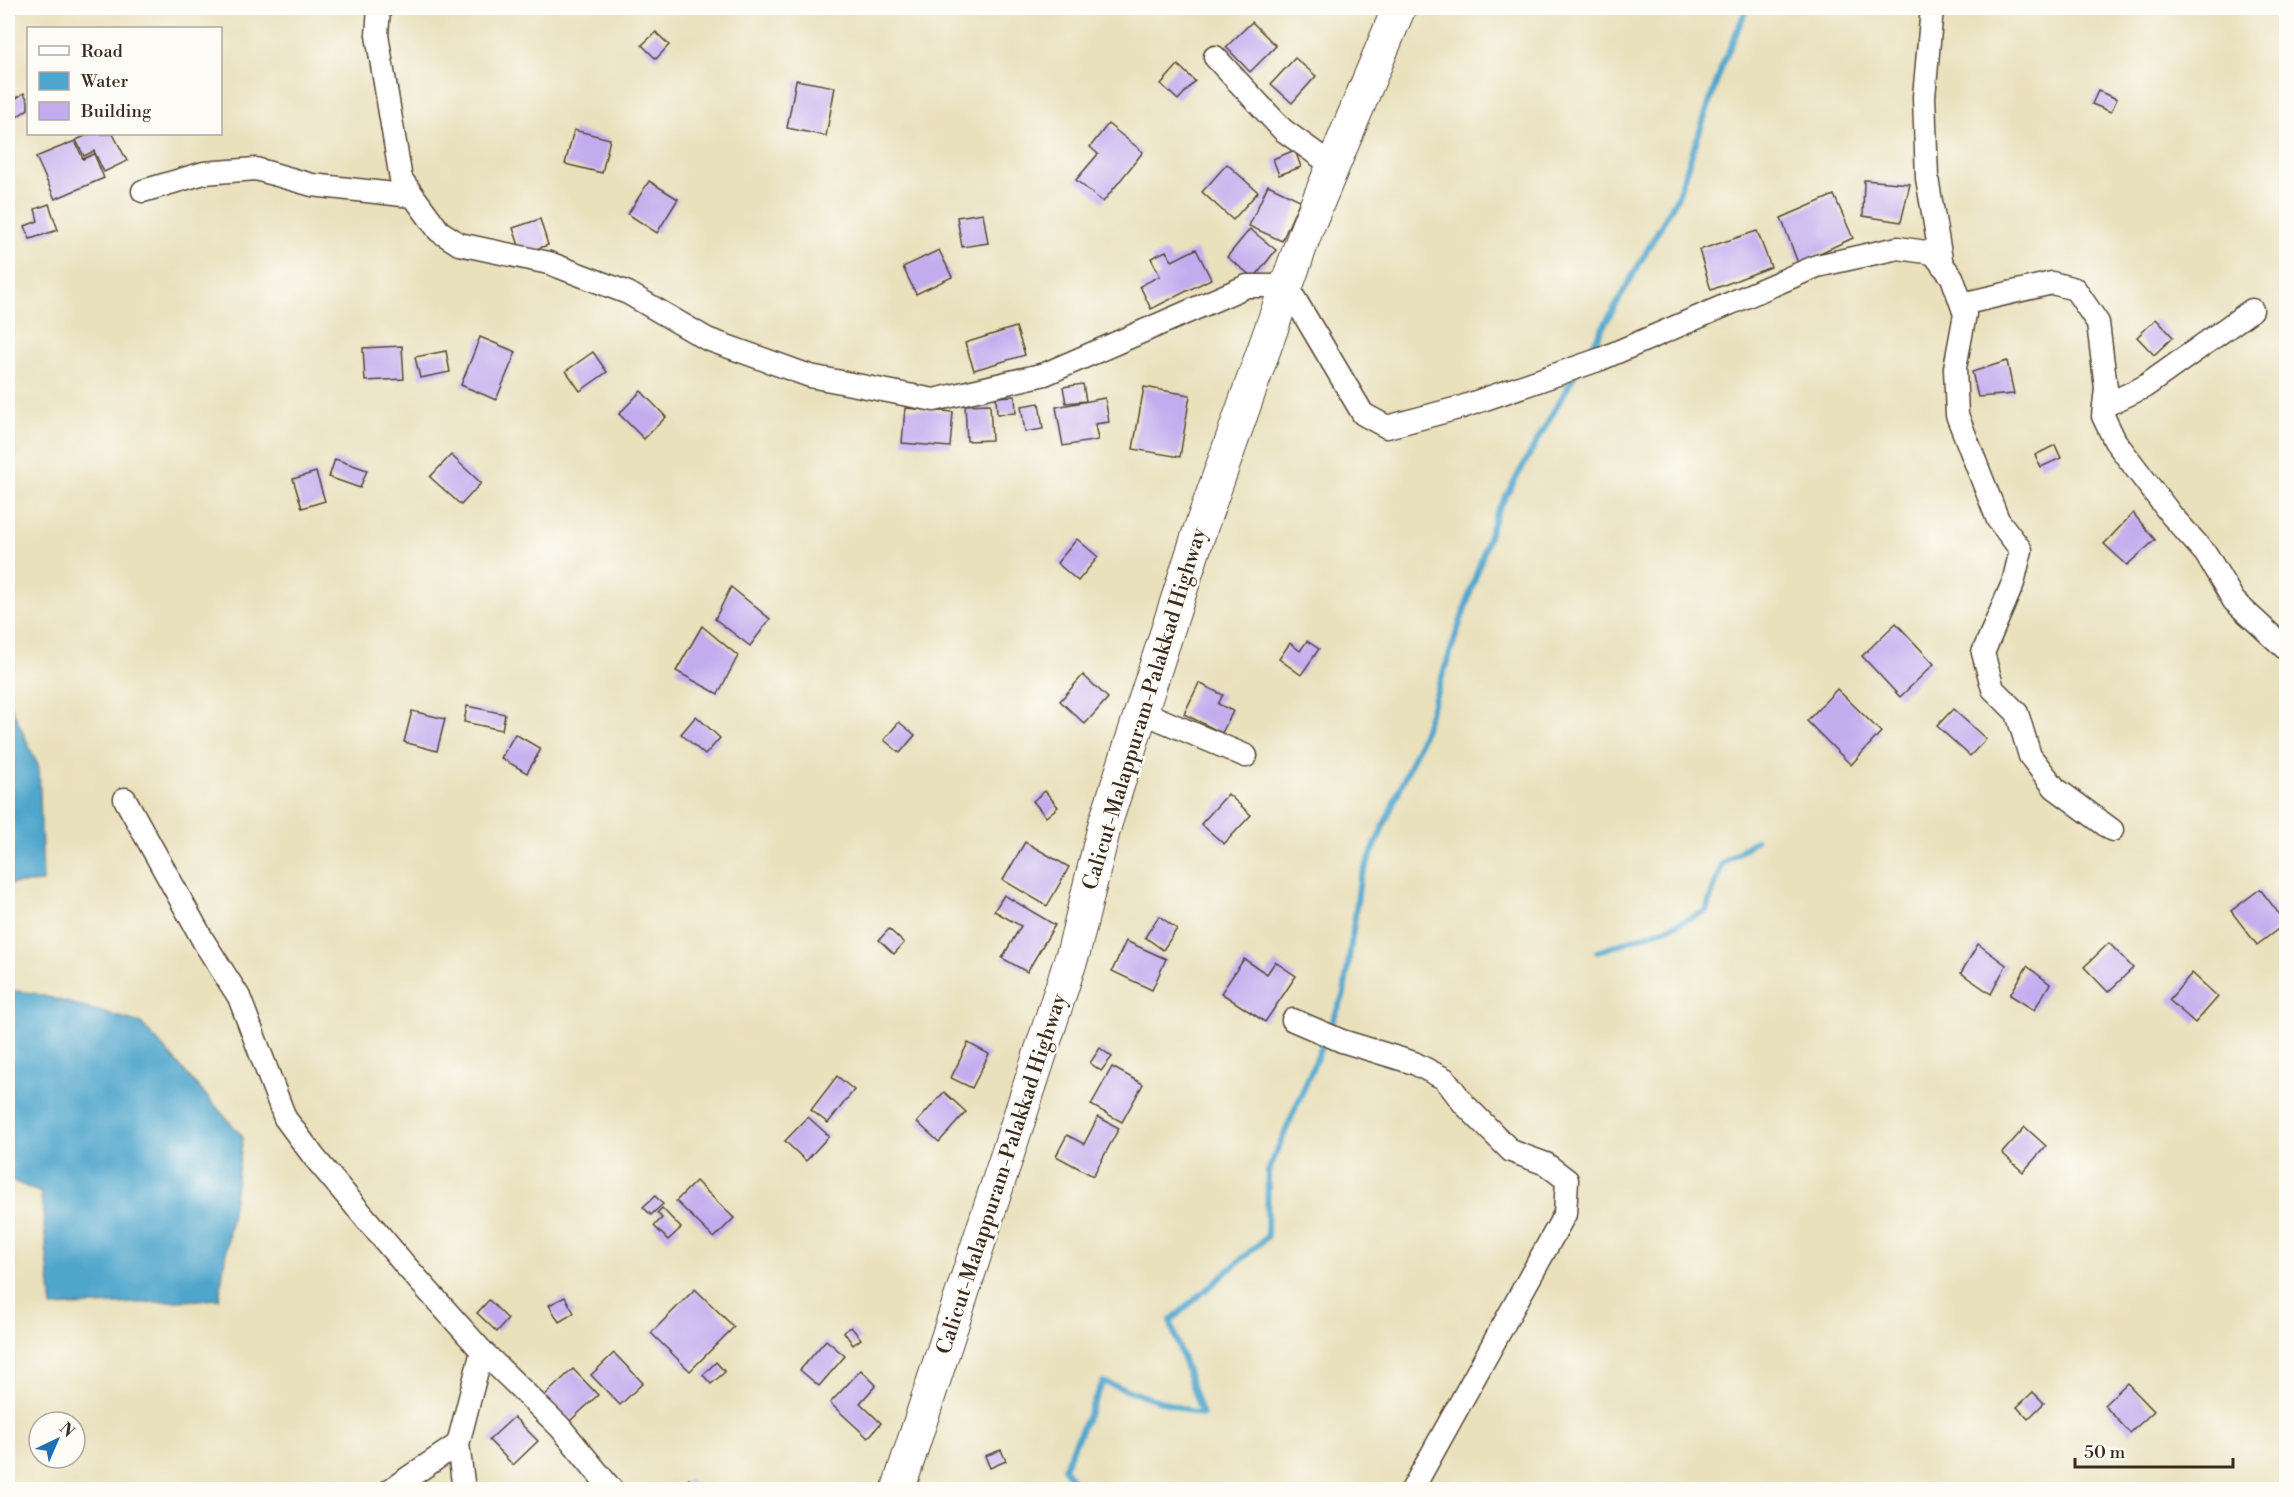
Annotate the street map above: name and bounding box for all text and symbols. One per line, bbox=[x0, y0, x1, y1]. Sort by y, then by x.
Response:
legend bbox=[27, 27, 222, 135]
text: Road bbox=[81, 40, 124, 63]
text: Water bbox=[80, 70, 129, 93]
text: Building bbox=[80, 100, 152, 123]
street label: Calicut-Malappuram-Palakkad Highway bbox=[1077, 524, 1213, 893]
street label: Calicut-Malappuram-Palakkad Highway bbox=[931, 990, 1073, 1358]
north arrow bbox=[27, 1410, 87, 1470]
text: N bbox=[55, 1418, 78, 1442]
scale bar bbox=[2075, 1431, 2232, 1469]
text: 50 m bbox=[2084, 1441, 2126, 1464]

